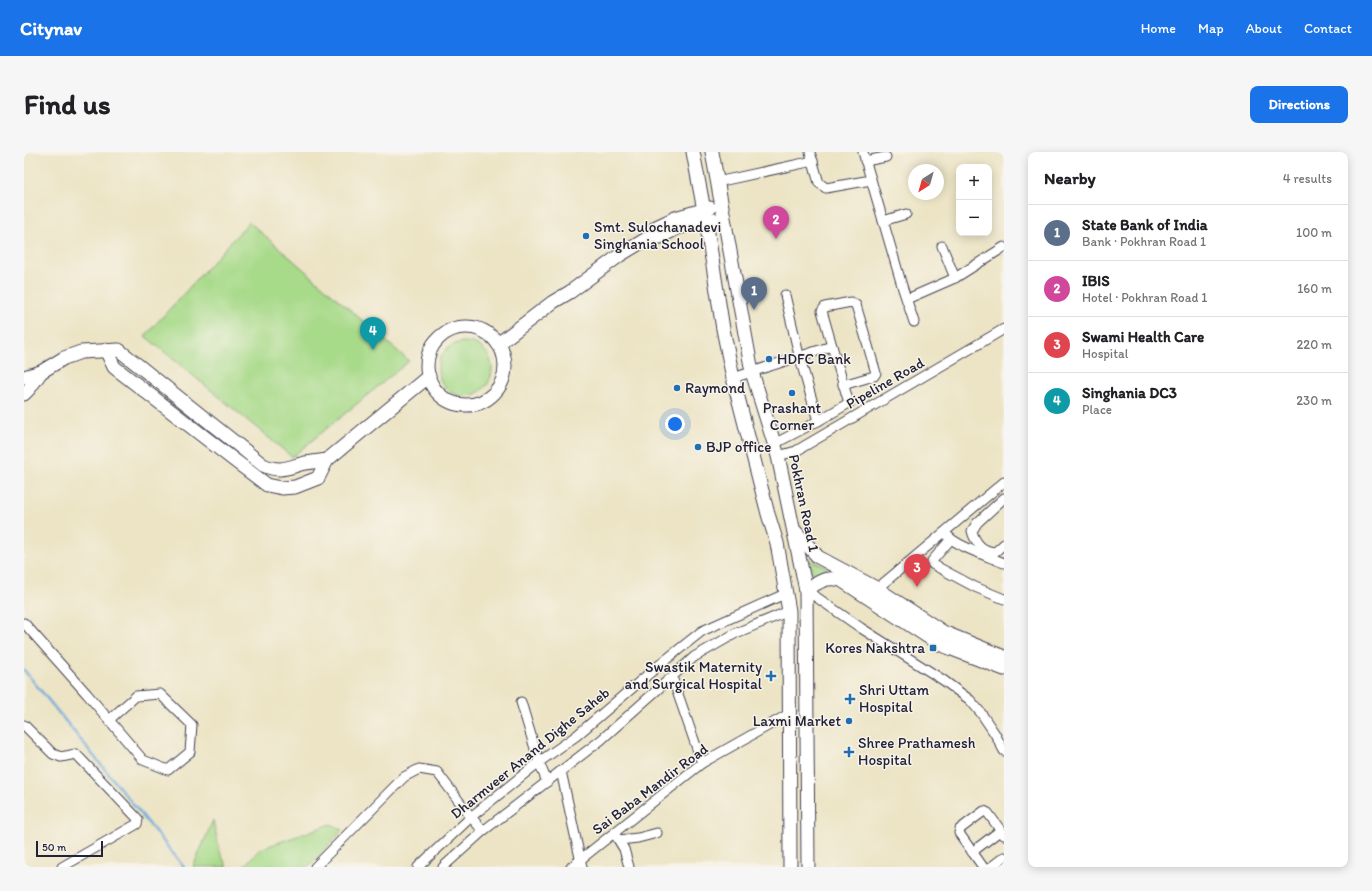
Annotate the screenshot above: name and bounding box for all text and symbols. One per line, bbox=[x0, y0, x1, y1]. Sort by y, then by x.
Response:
text: Citynav bbox=[20, 17, 82, 40]
text: Home bbox=[1141, 20, 1176, 37]
text: Map bbox=[1198, 20, 1224, 37]
text: About bbox=[1246, 20, 1282, 37]
text: Contact bbox=[1304, 20, 1352, 37]
button: Directions bbox=[1250, 86, 1348, 123]
text: Find us bbox=[24, 87, 111, 121]
north arrow bbox=[908, 164, 944, 200]
map controls bbox=[956, 164, 992, 236]
button: + bbox=[956, 164, 992, 200]
text: Nearby bbox=[1044, 168, 1096, 188]
text: 4 results bbox=[1283, 171, 1332, 186]
button: − bbox=[956, 200, 992, 236]
pin: 2 bbox=[763, 206, 789, 239]
text: State Bank of India bbox=[1082, 216, 1208, 234]
place label: Smt. Sulochanadevi Singhania School bbox=[594, 218, 721, 253]
text: 1 bbox=[1054, 225, 1060, 240]
text: 100 m bbox=[1296, 225, 1332, 240]
marker: Smt. Sulochanadevi Singhania School bbox=[581, 231, 591, 241]
text: Bank · Pokhran Road 1 bbox=[1082, 234, 1206, 249]
text: IBIS bbox=[1082, 272, 1110, 290]
pin: 1 bbox=[741, 277, 767, 310]
text: 2 bbox=[1054, 281, 1060, 296]
text: 160 m bbox=[1297, 281, 1332, 296]
text: Hotel · Pokhran Road 1 bbox=[1082, 290, 1207, 305]
pin: 4 bbox=[360, 317, 386, 350]
text: Swami Health Care bbox=[1082, 328, 1204, 346]
text: 3 bbox=[1053, 337, 1061, 352]
text: 220 m bbox=[1296, 337, 1332, 352]
text: Hospital bbox=[1082, 346, 1129, 361]
place label: HDFC Bank bbox=[777, 350, 851, 368]
street label: Pipeline Road bbox=[843, 353, 928, 413]
marker: HDFC Bank bbox=[764, 354, 774, 364]
place label: Raymond bbox=[685, 379, 746, 397]
marker: Raymond bbox=[672, 383, 682, 393]
text: Singhania DC3 bbox=[1082, 384, 1177, 402]
marker: Prashant Corner bbox=[787, 388, 797, 398]
text: 4 bbox=[1053, 393, 1061, 408]
text: 230 m bbox=[1296, 393, 1332, 408]
place label: Prashant Corner bbox=[763, 399, 822, 434]
text: Place bbox=[1082, 402, 1112, 417]
your location bbox=[665, 414, 685, 434]
place label: BJP office bbox=[706, 438, 771, 456]
marker: BJP office bbox=[693, 442, 703, 452]
street label: Pokhran Road 1 bbox=[785, 453, 823, 553]
pin: 3 bbox=[904, 554, 930, 587]
place label: Kores Nakshtra bbox=[825, 639, 925, 657]
marker: Kores Nakshtra bbox=[928, 643, 938, 653]
place label: Swastik Maternity and Surgical Hospital bbox=[624, 658, 763, 693]
marker: Swastik Maternity and Surgical Hospital bbox=[765, 670, 777, 682]
place label: Shri Uttam Hospital bbox=[859, 681, 929, 716]
street label: Dharmveer Anand Dighe Saheb bbox=[447, 683, 613, 823]
marker: Shri Uttam Hospital bbox=[844, 693, 856, 705]
place label: Laxmi Market bbox=[753, 712, 841, 730]
marker: Laxmi Market bbox=[844, 716, 854, 726]
place label: Shree Prathamesh Hospital bbox=[858, 734, 976, 769]
street label: Sai Baba Mandir Road bbox=[589, 740, 711, 838]
marker: Shree Prathamesh Hospital bbox=[843, 746, 855, 758]
scale bar bbox=[36, 839, 103, 858]
text: 50 m bbox=[42, 841, 66, 854]

